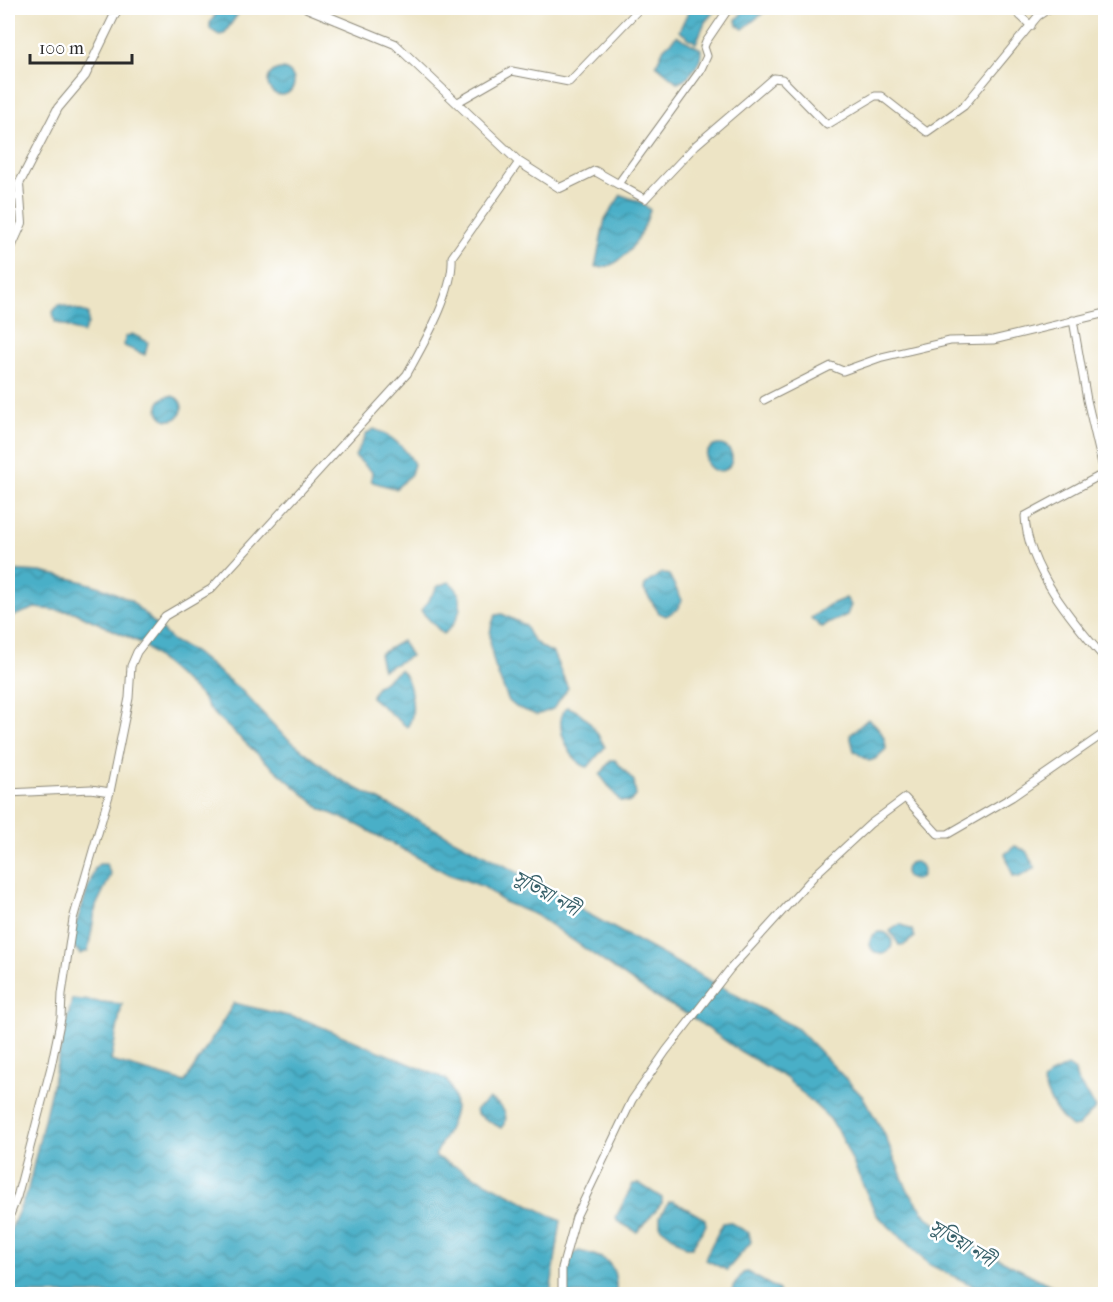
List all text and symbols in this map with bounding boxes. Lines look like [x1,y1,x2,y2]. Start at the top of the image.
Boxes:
scale bar [30,27,132,65]
text: 100 m [39,38,84,59]
water label: সুতিয়া নদী [509,865,586,922]
water label: সুতিয়া নদী [925,1214,1001,1273]

